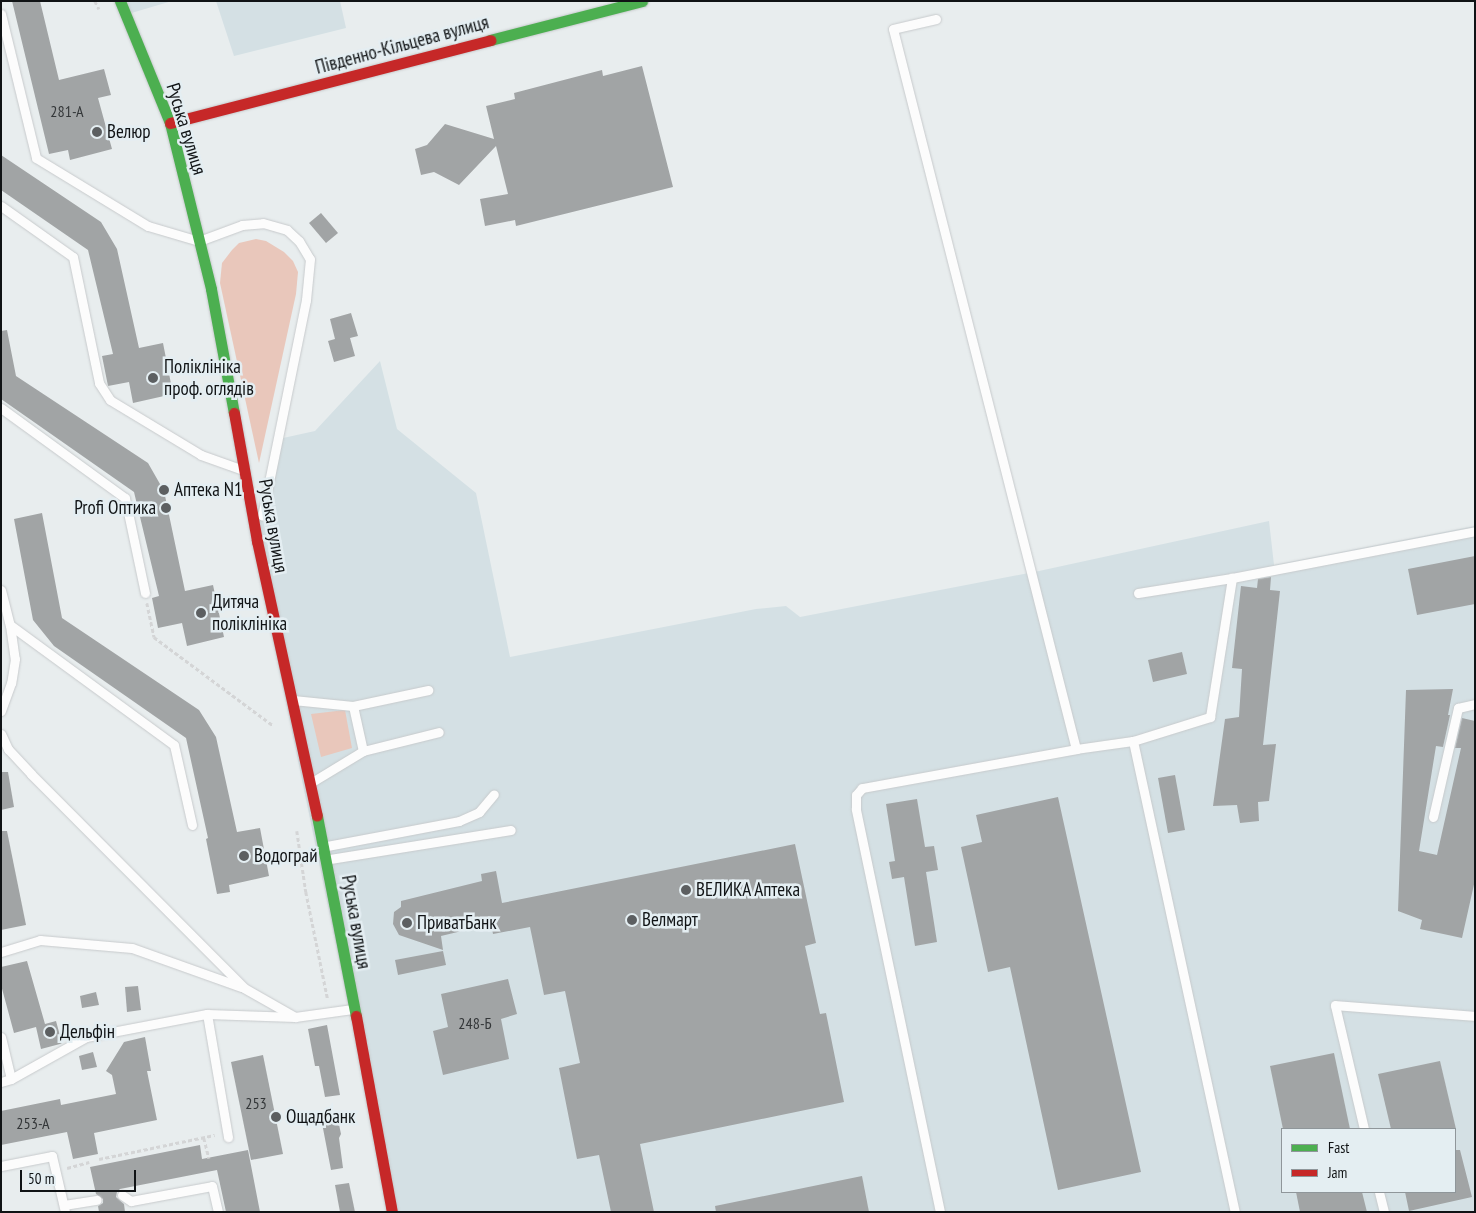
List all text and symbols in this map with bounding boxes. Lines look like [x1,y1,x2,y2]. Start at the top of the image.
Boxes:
street label: Південно-Кільцева вулиця [313,11,491,79]
street label: Руська вулиця [161,80,211,178]
house number: 281-А [50,101,84,121]
place label: Велюр [107,121,151,143]
marker: Велюр [91,126,103,138]
place label: Поліклініка проф. оглядів [164,356,255,400]
marker: Поліклініка проф. оглядів [146,371,160,385]
street label: Руська вулиця [254,477,292,575]
place label: Аптека N1 [174,479,243,501]
marker: Аптека N1 [158,484,170,496]
place label: Profi Оптика [74,497,156,519]
marker: Profi Оптика [160,502,172,514]
place label: Дитяча поліклініка [212,591,287,635]
marker: Дитяча поліклініка [194,606,208,620]
place label: Водограй [254,845,318,867]
marker: Водограй [238,850,250,862]
street label: Руська вулиця [337,873,375,971]
place label: ВЕЛИКА Аптека [696,879,801,901]
marker: ВЕЛИКА Аптека [680,884,692,896]
place label: Велмарт [642,909,698,931]
place label: ПриватБанк [417,912,497,934]
marker: Велмарт [626,914,638,926]
marker: ПриватБанк [401,917,413,929]
house number: 248-Б [458,1013,492,1033]
place label: Дельфін [60,1021,115,1043]
marker: Дельфін [44,1026,56,1038]
house number: 253 [245,1093,267,1113]
place label: Ощадбанк [286,1106,355,1128]
marker: Ощадбанк [270,1111,282,1123]
house number: 253-А [16,1113,50,1133]
legend [1281,1128,1456,1193]
text: Fast [1328,1138,1349,1157]
scale bar [22,1160,139,1192]
text: Jam [1328,1163,1347,1182]
text: 50 m [28,1169,54,1188]

